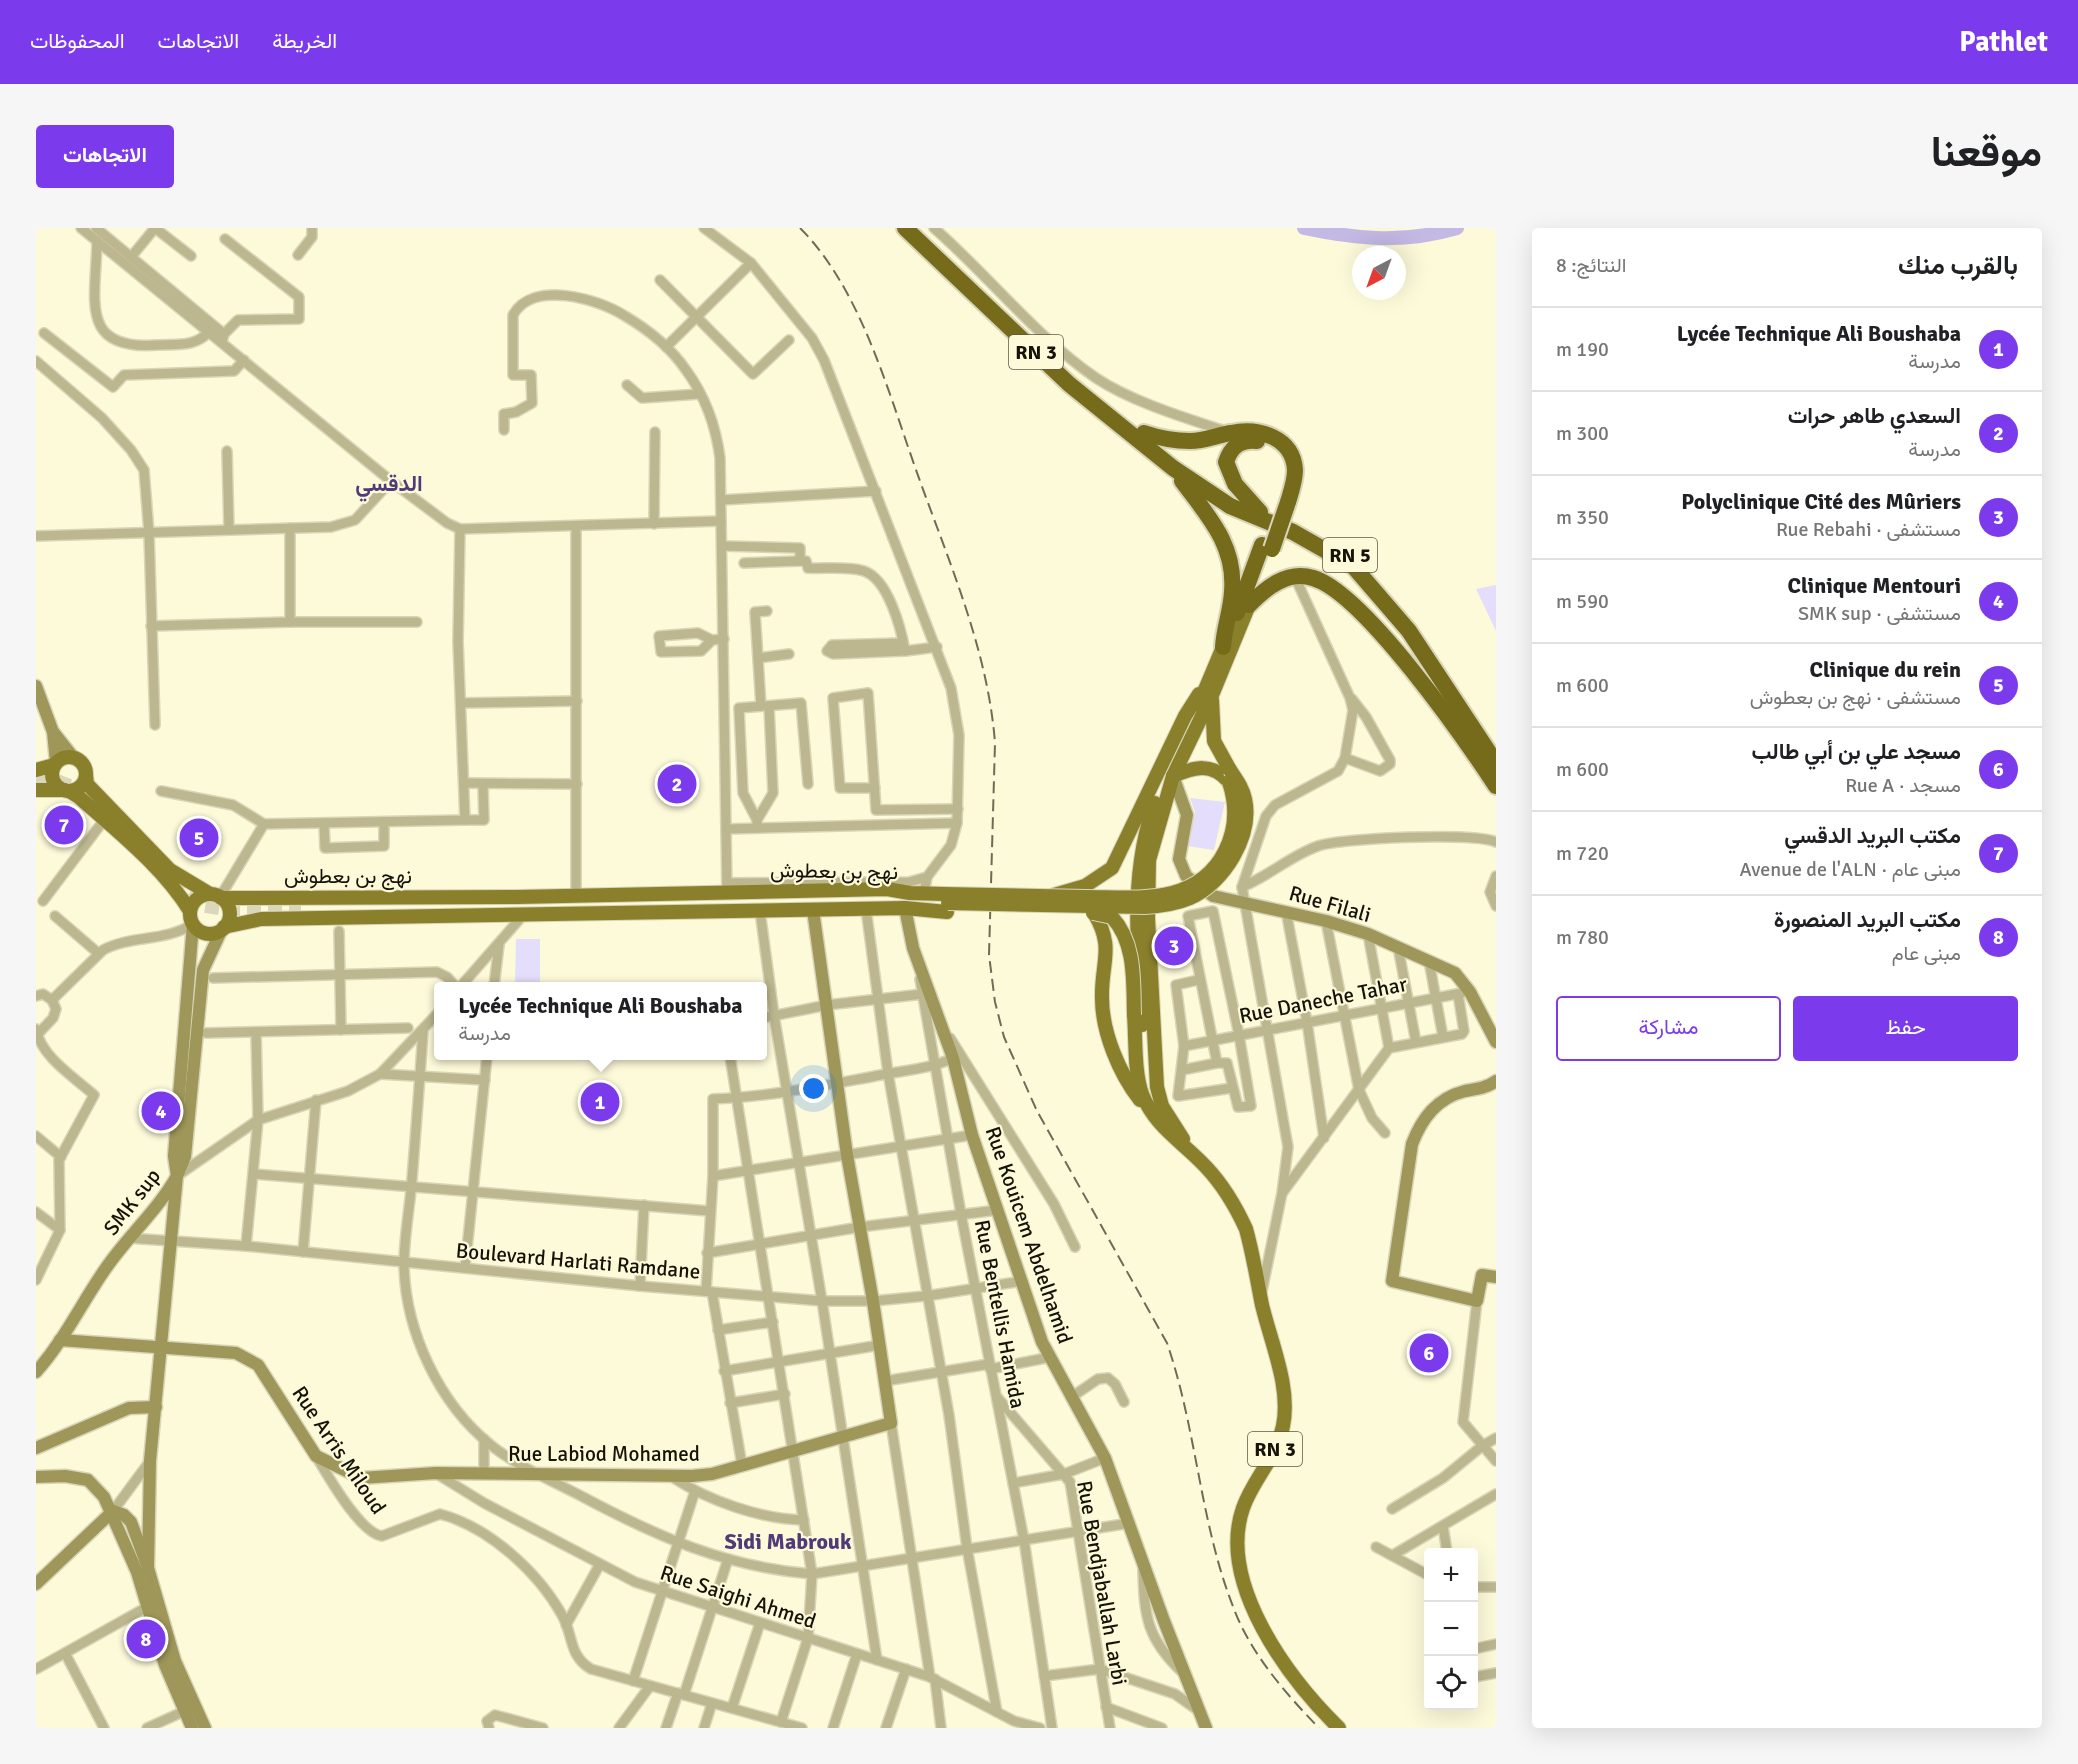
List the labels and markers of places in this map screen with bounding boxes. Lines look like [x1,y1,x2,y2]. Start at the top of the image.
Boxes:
pin: 2 [658,762,696,806]
pin: 7 [45,802,84,848]
pin: 5 [180,816,218,860]
pin: 3 [1154,924,1194,968]
pin: 1 [580,1080,620,1124]
pin: 4 [142,1088,180,1134]
pin: 6 [1410,1330,1448,1376]
pin: 8 [126,1616,166,1662]

